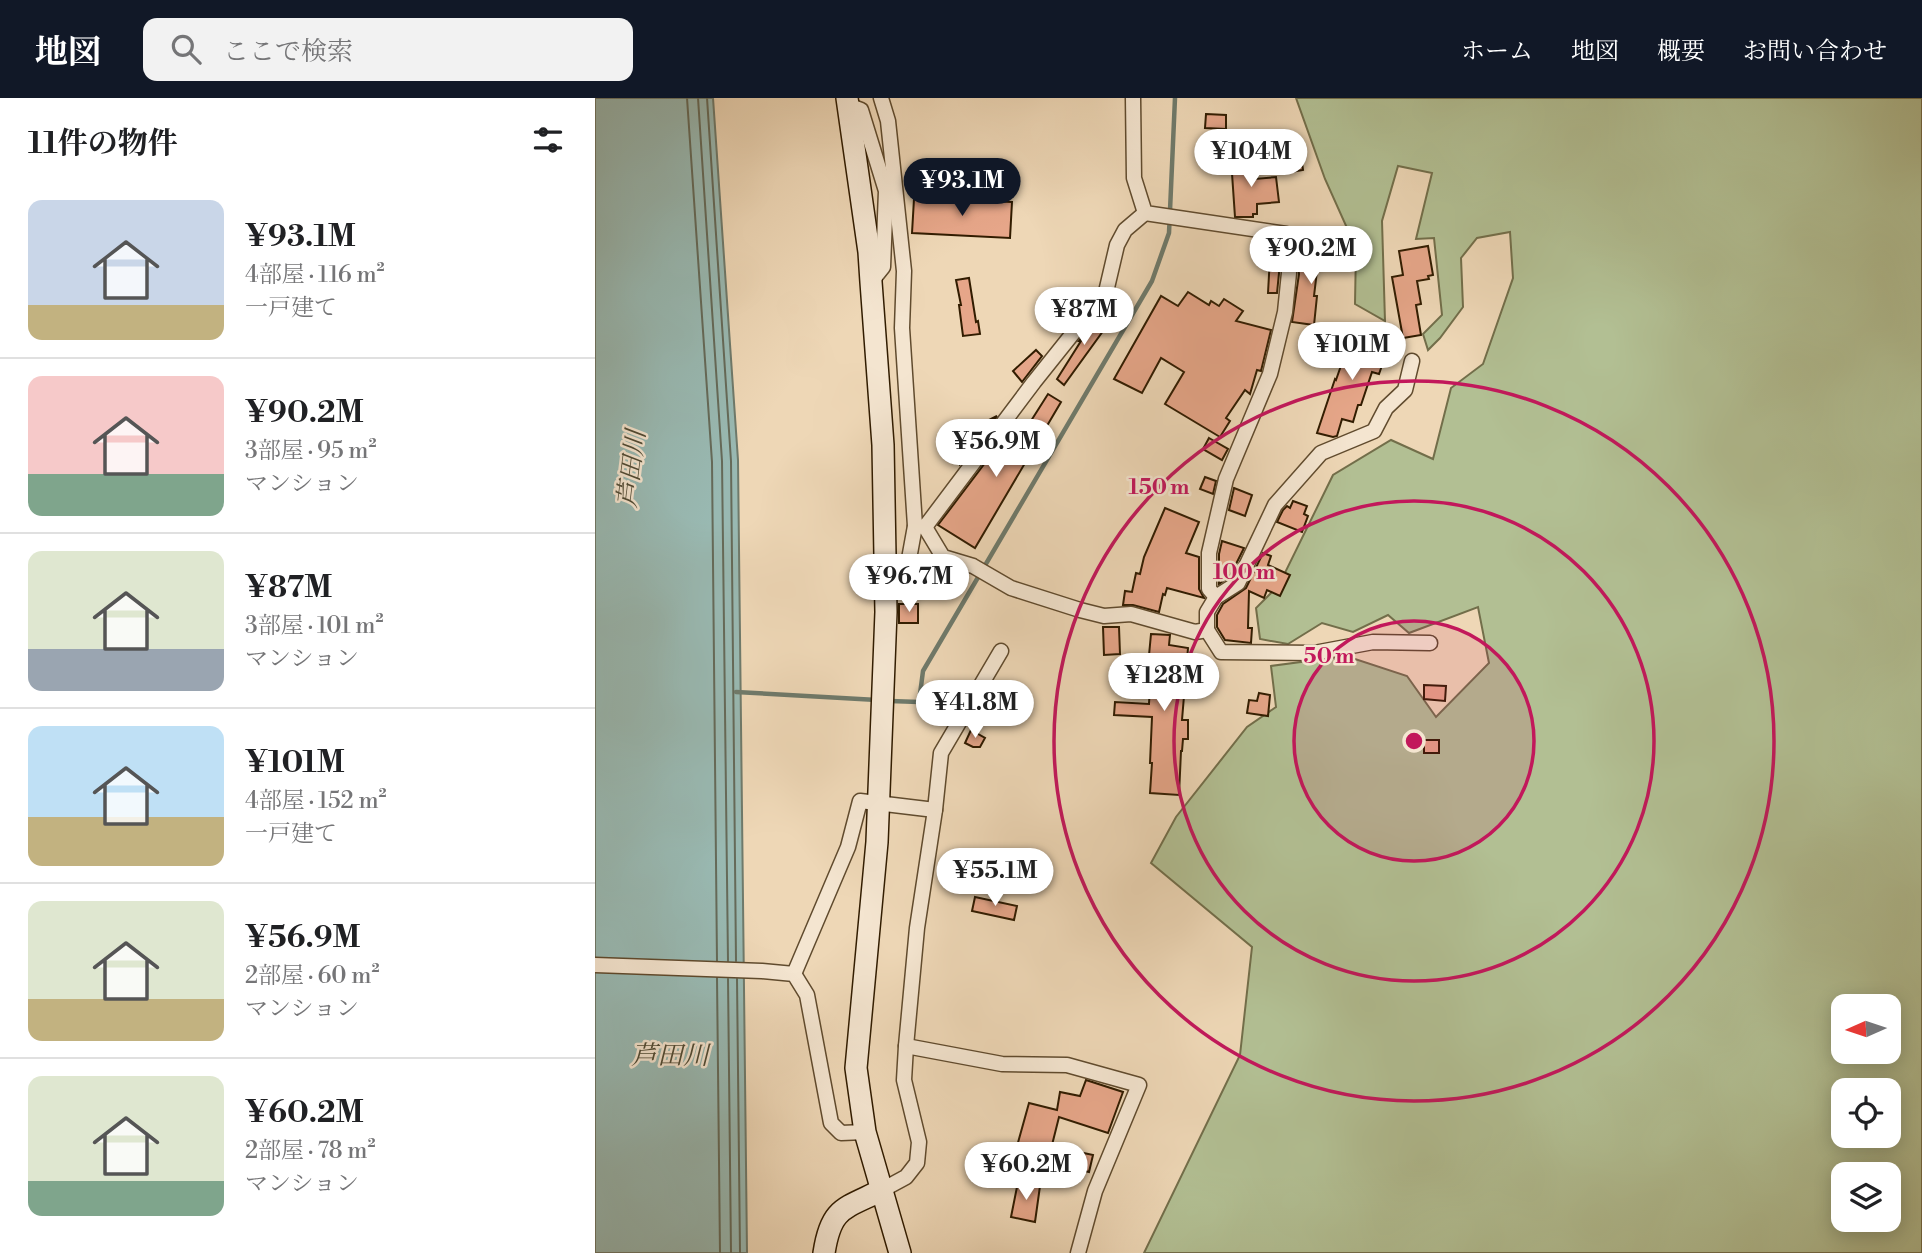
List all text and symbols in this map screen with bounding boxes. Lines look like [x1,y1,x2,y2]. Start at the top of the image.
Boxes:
search box [143,18,633,81]
icon: search [167,30,205,68]
text: 地図 [35,33,101,74]
text: ここで検索 [223,36,353,68]
text: ホーム [1461,37,1533,67]
text: 地図 [1571,37,1619,67]
text: 概要 [1657,37,1705,67]
text: お問い合わせ [1743,37,1887,67]
icon: filters [529,121,567,159]
text: 11件の物件 [28,125,178,163]
pin: ¥104M [1202,130,1300,189]
text: ¥104M [1210,138,1292,166]
pin: ¥93.1M [905,158,1019,218]
text: ¥93.1M [920,167,1004,195]
text: ¥93.1M [245,218,356,256]
pin: ¥90.2M [1254,226,1368,286]
icon: home [84,228,168,312]
text: ¥90.2M [1266,235,1356,263]
text: 4部屋 · 116 m² [245,261,385,289]
pin: ¥87M [1043,288,1125,347]
text: 一戸建て [245,294,337,322]
text: ¥87M [1051,296,1117,324]
pin: ¥101M [1303,322,1401,382]
text: ¥101M [1314,331,1390,359]
text: ¥90.2M [245,394,363,432]
icon: home [84,404,168,488]
pin: ¥56.9M [939,420,1053,479]
water label: 芦田川 [611,425,653,510]
text: ¥56.9M [952,428,1040,456]
text: 3部屋 · 95 m² [245,437,377,465]
text: マンション [245,470,359,498]
text: 150 m [1129,475,1189,501]
pin: ¥96.7M [852,554,966,614]
text: 100 m [1213,560,1275,586]
text: ¥96.7M [865,563,953,591]
text: ¥87M [245,569,332,607]
icon: home [84,579,168,663]
text: 3部屋 · 101 m² [245,612,384,640]
text: 50 m [1304,644,1354,670]
text: マンション [245,645,359,673]
pin: ¥128M [1115,654,1213,713]
text: ¥128M [1124,662,1204,690]
pin: ¥41.8M [918,680,1032,740]
text: ¥41.8M [932,689,1018,717]
centre of rings [1402,729,1426,753]
text: ¥101M [245,744,344,782]
icon: home [84,754,168,838]
text: 4部屋 · 152 m² [245,787,387,815]
text: 一戸建て [245,820,337,848]
pin: ¥55.1M [938,848,1052,908]
text: ¥55.1M [953,857,1038,885]
text: ¥56.9M [245,919,360,957]
icon: home [84,929,168,1013]
text: 2部屋 · 60 m² [245,962,380,990]
north arrow [1831,994,1901,1064]
map controls [1831,994,1901,1232]
text: マンション [245,995,359,1023]
water label: 芦田川 [631,1040,712,1072]
button: locate [1831,1078,1901,1148]
text: ¥60.2M [245,1094,363,1132]
icon: home [84,1104,168,1188]
text: 2部屋 · 78 m² [245,1137,376,1165]
pin: ¥60.2M [969,1142,1083,1202]
text: ¥60.2M [981,1151,1071,1179]
button: layers [1831,1162,1901,1232]
text: マンション [245,1170,359,1198]

